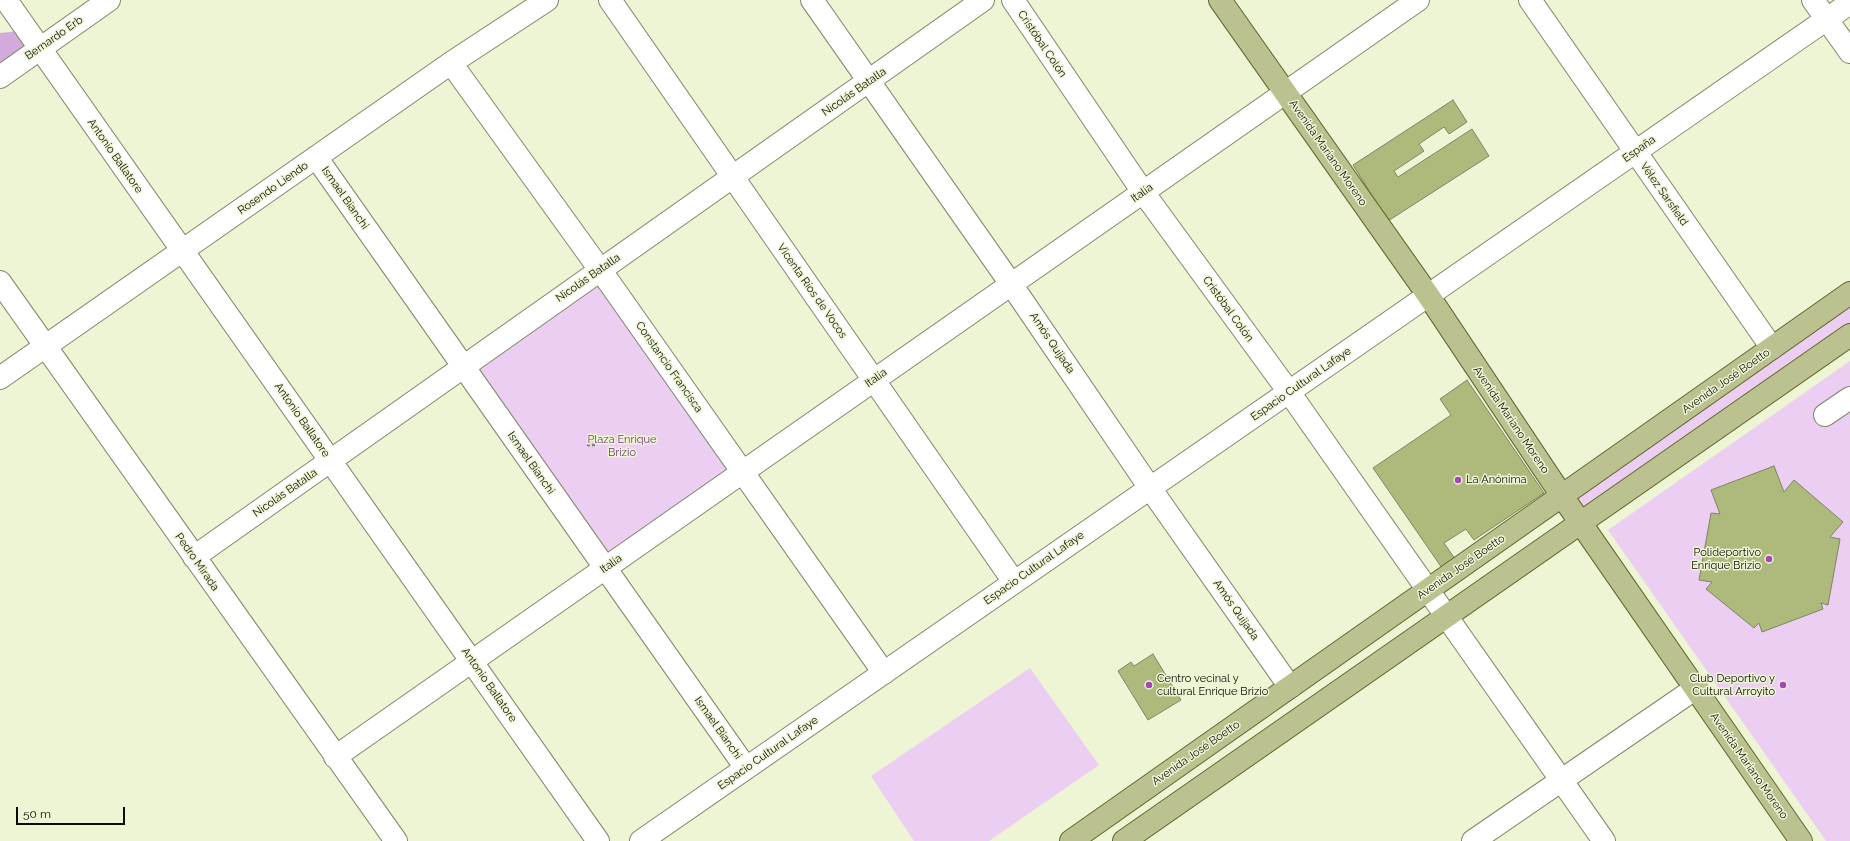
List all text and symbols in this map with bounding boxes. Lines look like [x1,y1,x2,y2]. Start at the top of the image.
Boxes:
street label: Cristóbal Colón [1015,8,1069,80]
street label: Bernardo Erb [23,13,85,63]
street label: Nicolás Batalla [819,65,889,119]
street label: Avenida Mariano Moreno [1286,97,1370,209]
street label: Antonio Ballatore [84,116,146,196]
street label: España [1620,133,1658,165]
street label: Rosendo Liendo [235,159,311,217]
street label: Vélez Sarsfield [1637,160,1691,228]
street label: Ismael Bianchi [319,164,371,232]
street label: Italia [1128,181,1156,205]
street label: Vicenta Ríos de Vocos [774,241,850,341]
street label: Nicolás Batalla [553,251,623,305]
street label: Cristóbal Colón [1200,274,1256,344]
street label: Amós Quijada [1027,310,1077,376]
street label: Constancio Francisca [633,319,705,415]
street label: Espacio Cultural Lafaye [1248,344,1354,424]
street label: Avenida José Boetto [1680,346,1772,416]
street label: Avenida Mariano Moreno [1470,364,1552,476]
street label: Italia [862,366,890,390]
street label: Antonio Ballatore [271,380,333,460]
street label: Ismael Bianchi [505,429,557,497]
park label: Plaza Enrique Brizio [587,433,657,459]
street label: Nicolás Batalla [250,466,320,520]
place label: La Anónima [1466,473,1527,487]
marker: La Anónima [1453,475,1463,485]
street label: Espacio Cultural Lafaye [981,528,1087,608]
street label: Pedro Mirada [172,530,222,594]
street label: Avenida José Boetto [1415,532,1507,602]
place label: Polideportivo Enrique Brizio [1691,546,1761,572]
street label: Italia [597,552,625,576]
marker: Polideportivo Enrique Brizio [1764,554,1774,564]
street label: Amós Quijada [1210,577,1262,643]
street label: Antonio Ballatore [458,645,520,725]
place label: Centro vecinal y cultural Enrique Brizio [1157,672,1268,698]
place label: Club Deportivo y Cultural Arroyito [1690,672,1775,698]
marker: Centro vecinal y cultural Enrique Brizio [1144,680,1154,690]
marker: Club Deportivo y Cultural Arroyito [1778,680,1788,690]
street label: Ismael Bianchi [692,694,744,762]
street label: Avenida Mariano Moreno [1707,710,1791,822]
street label: Espacio Cultural Lafaye [715,713,821,793]
street label: Avenida José Boetto [1150,718,1242,788]
scale bar [18,799,127,825]
text: 50 m [23,807,51,821]

